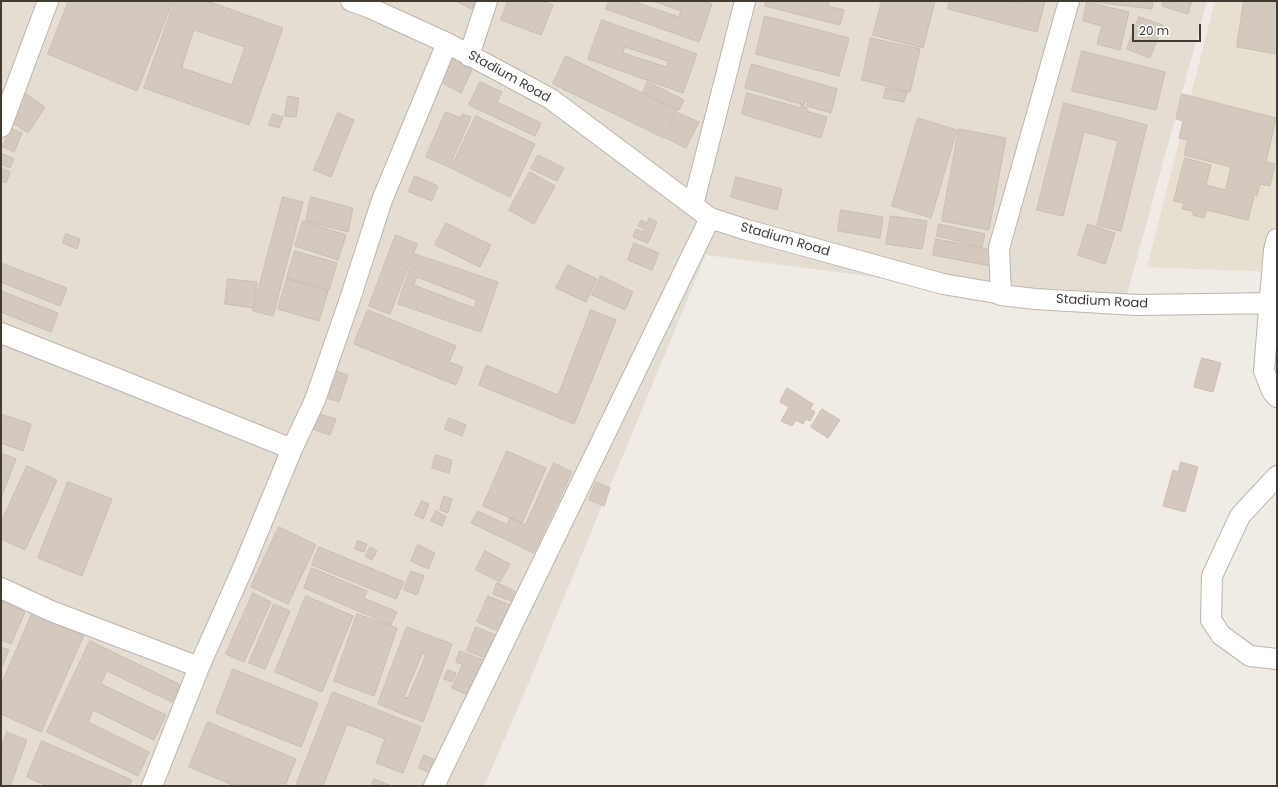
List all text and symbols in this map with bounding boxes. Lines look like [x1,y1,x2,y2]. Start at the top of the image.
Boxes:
scale bar [1134,16,1203,42]
text: 20 m [1139,22,1169,39]
street label: Stadium Road [465,48,553,106]
street label: Stadium Road [739,220,831,260]
street label: Stadium Road [1056,292,1148,312]

